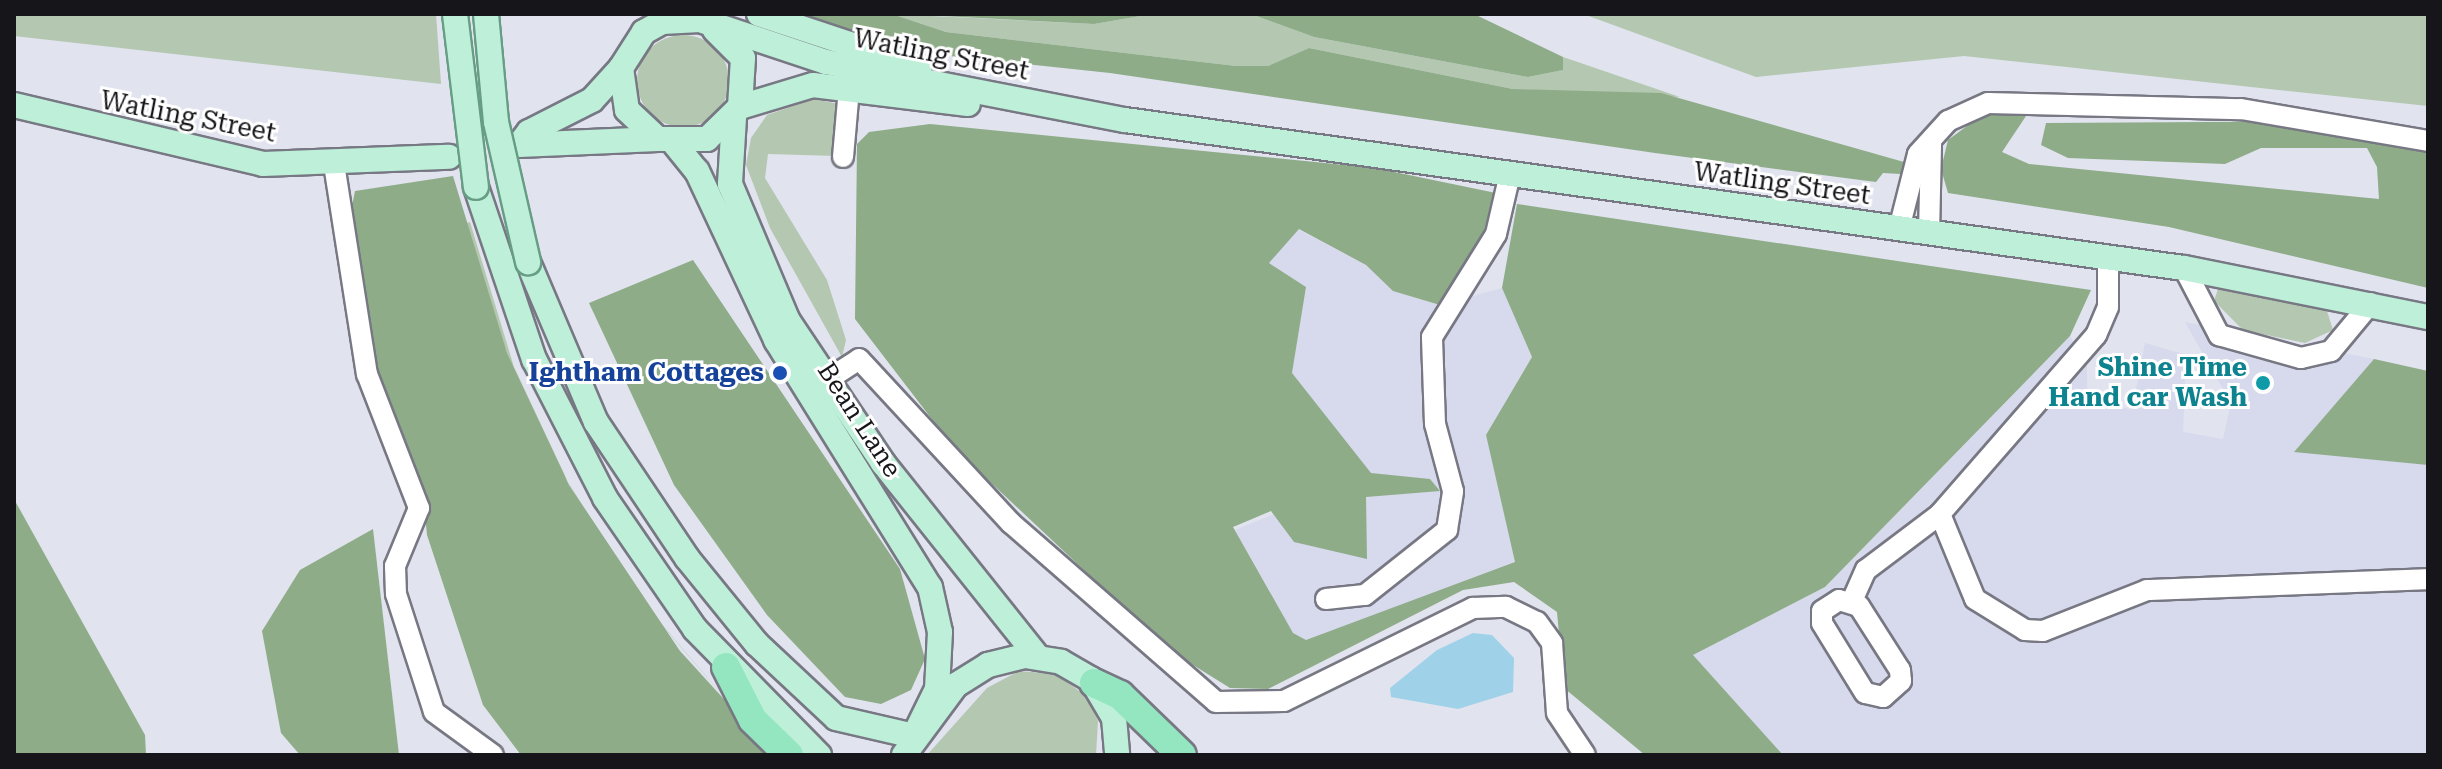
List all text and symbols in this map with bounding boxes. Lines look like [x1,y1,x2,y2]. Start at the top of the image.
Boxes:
street label: Watling Street [851,23,1031,87]
street label: Watling Street [98,85,278,149]
street label: Watling Street [1692,156,1872,212]
place label: Shine Time Hand car Wash [2048,352,2247,414]
place label: Ightham Cottages [529,357,764,389]
street label: Bean Lane [810,357,908,483]
marker: Ightham Cottages [771,364,789,382]
marker: Shine Time Hand car Wash [2254,374,2272,392]

